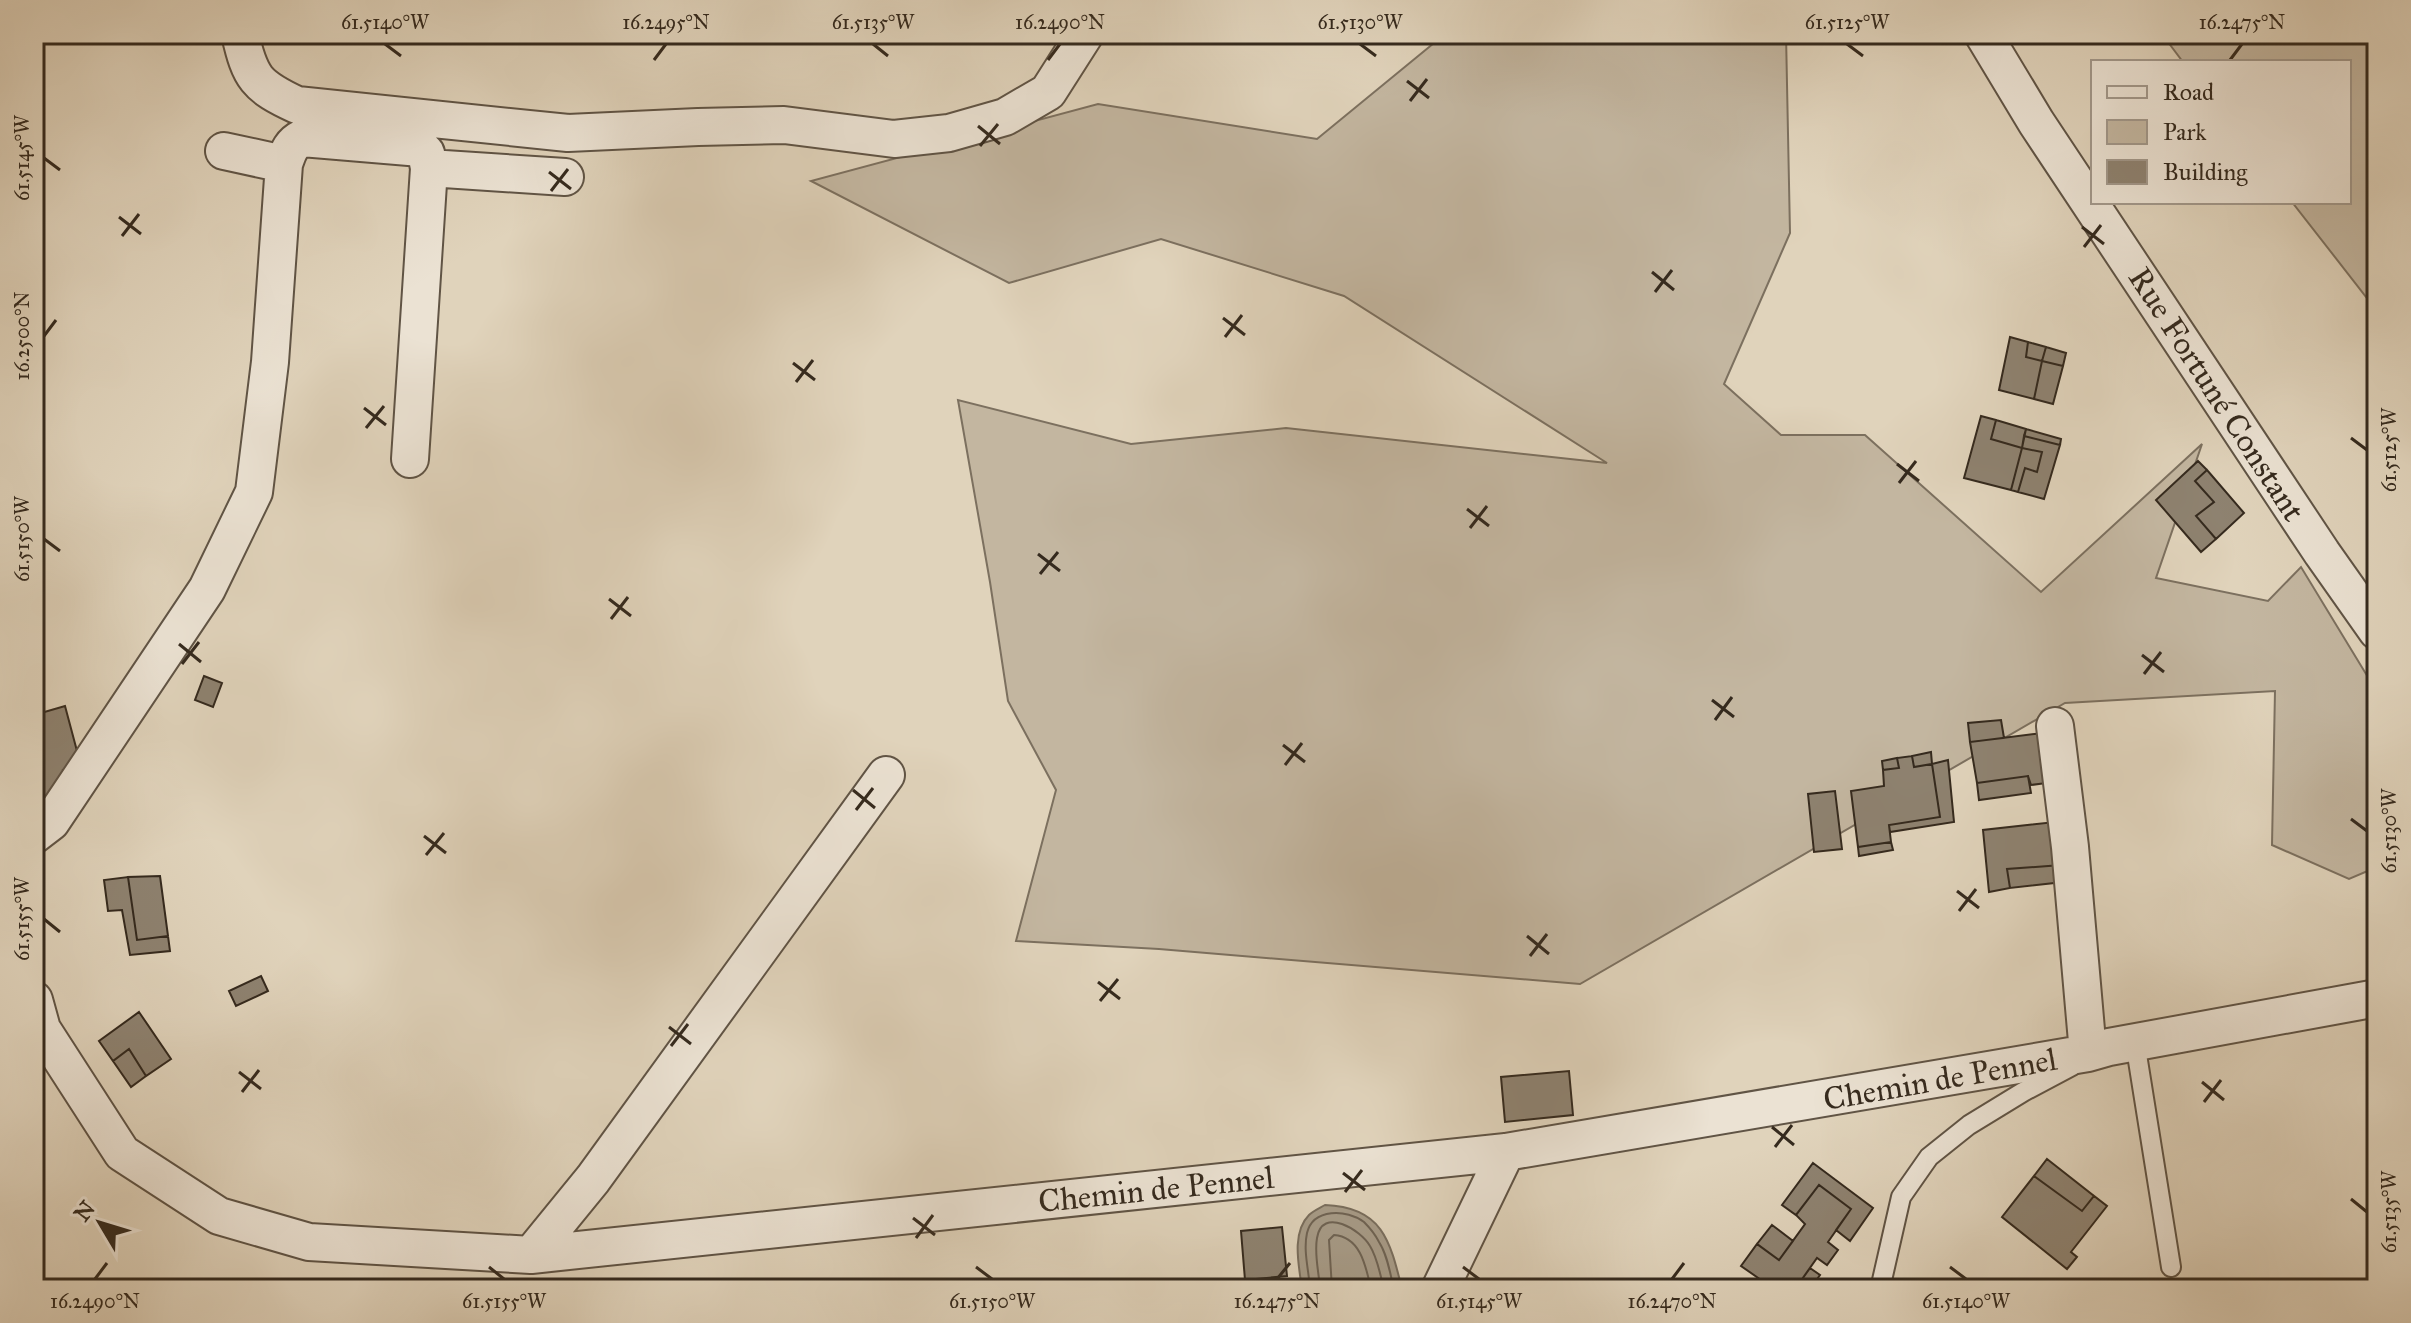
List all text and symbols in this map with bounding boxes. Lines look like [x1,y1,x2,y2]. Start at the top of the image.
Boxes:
text: 61.5140°W [341,10,430,34]
text: 16.2495°N [622,10,710,34]
text: 61.5135°W [832,10,915,34]
text: 16.2490°N [1015,10,1105,34]
text: 61.5130°W [1318,10,1403,34]
text: 61.5125°W [1805,10,1890,34]
text: 16.2475°N [2199,10,2285,34]
legend [2091,60,2351,204]
text: Road [2163,77,2214,107]
text: 61.5145°W [10,114,34,201]
text: Park [2163,117,2207,147]
text: Building [2163,157,2248,187]
street label: Rue Fortuné Constant [2120,260,2313,528]
text: 16.2500°N [10,292,34,380]
text: 61.5125°W [2377,407,2401,492]
text: 61.5150°W [10,495,34,582]
text: 61.5130°W [2377,788,2401,873]
text: 61.5155°W [10,876,34,961]
street label: Chemin de Pennel [1820,1040,2060,1119]
street label: Chemin de Pennel [1036,1158,1276,1221]
text: 61.5135°W [2377,1170,2401,1253]
north arrow [60,1183,140,1263]
text: N [68,1195,101,1227]
text: 16.2490°N [50,1289,140,1313]
text: 61.5155°W [462,1289,547,1313]
text: 61.5150°W [949,1289,1036,1313]
text: 16.2475°N [1234,1289,1320,1313]
text: 61.5145°W [1436,1289,1523,1313]
text: 16.2470°N [1628,1289,1716,1313]
text: 61.5140°W [1922,1289,2011,1313]

